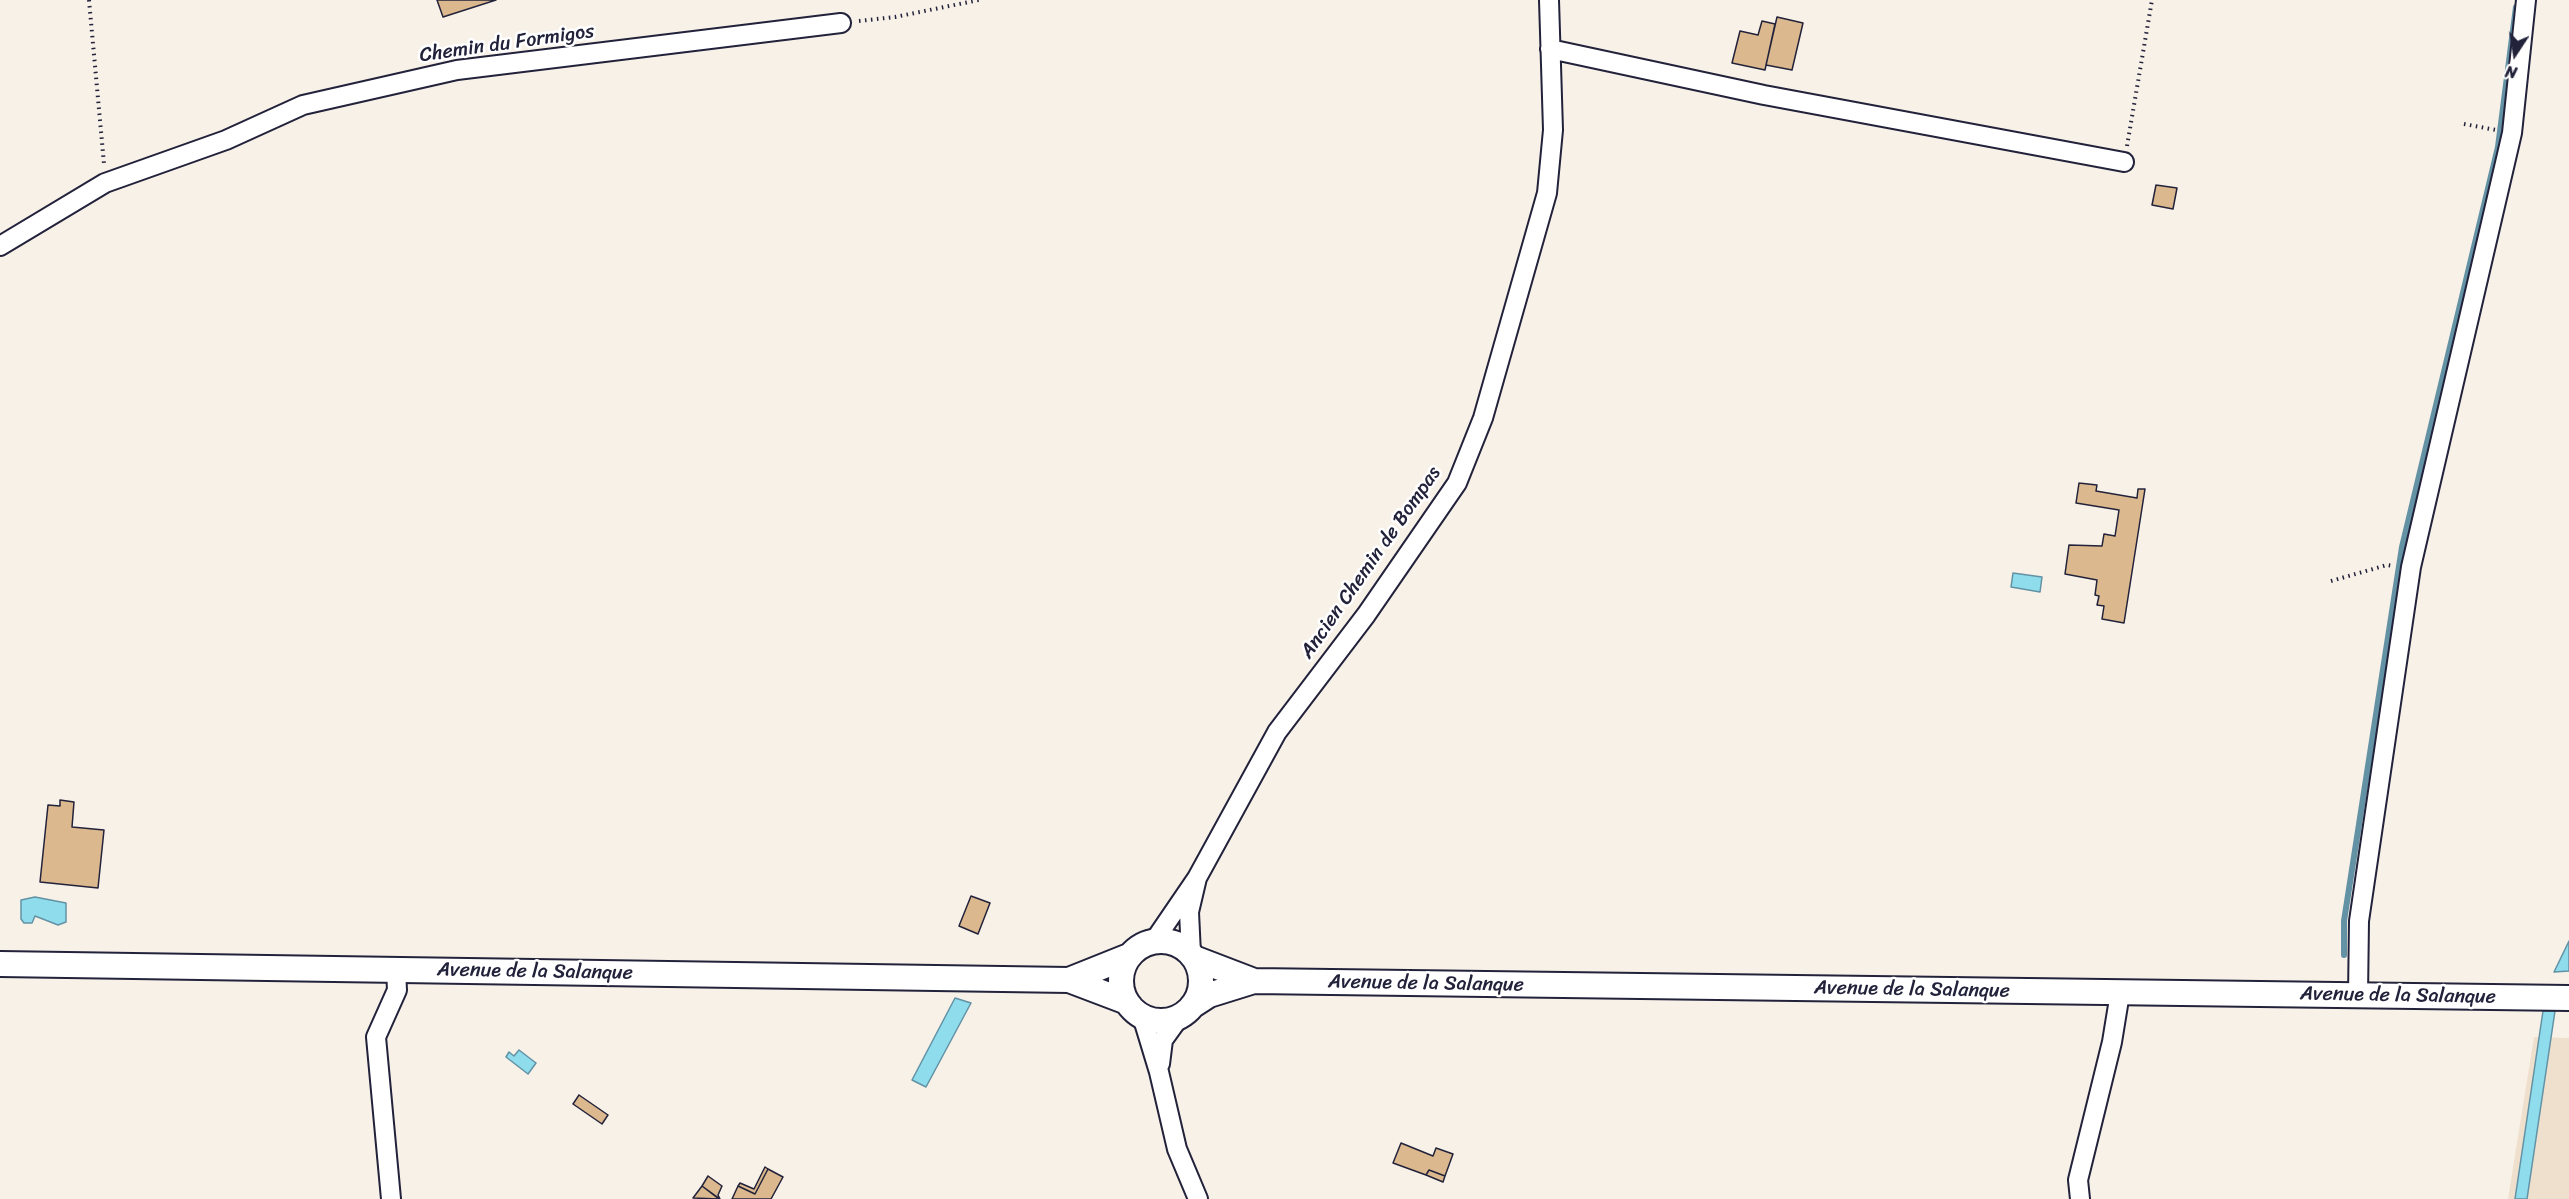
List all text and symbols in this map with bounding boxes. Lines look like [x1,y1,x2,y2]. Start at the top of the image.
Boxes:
street label: Chemin du Formigos [418,20,596,68]
north arrow [2485,24,2545,84]
text: N [2503,57,2520,87]
street label: Ancien Chemin de Bompas [1296,462,1446,664]
street label: Avenue de la Salanque [437,958,633,986]
street label: Avenue de la Salanque [1328,970,1524,998]
street label: Avenue de la Salanque [1814,976,2010,1004]
street label: Avenue de la Salanque [2300,982,2496,1010]

